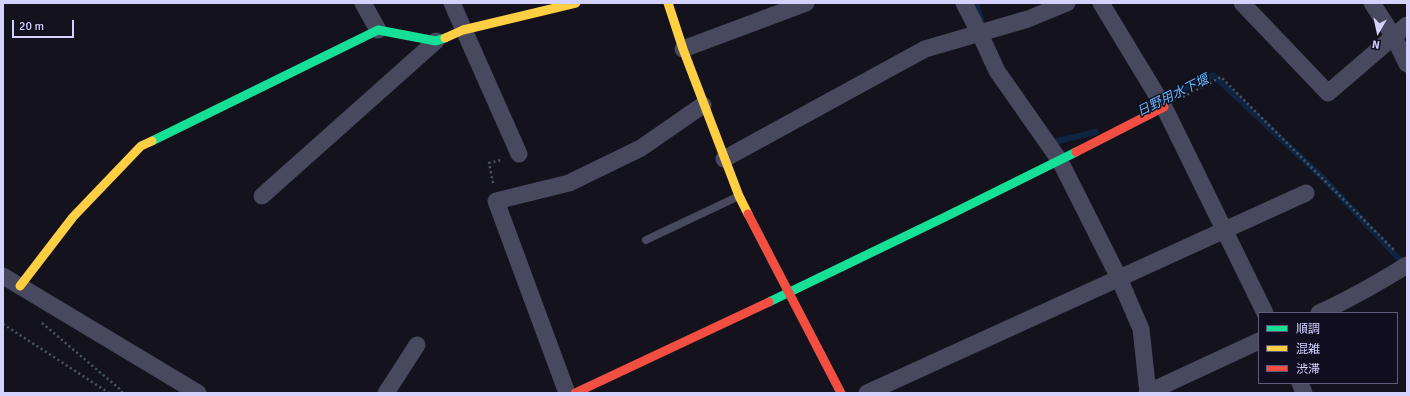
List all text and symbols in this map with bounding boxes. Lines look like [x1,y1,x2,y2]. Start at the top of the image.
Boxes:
scale bar [14,12,76,38]
north arrow [1358,12,1398,52]
text: 20 m [19,19,44,34]
text: N [1371,37,1381,51]
water label: 日野用水下堰 [1135,72,1211,120]
legend [1258,312,1398,384]
text: 順調 [1296,322,1320,337]
text: 混雑 [1296,342,1320,357]
text: 渋滞 [1296,362,1320,377]

